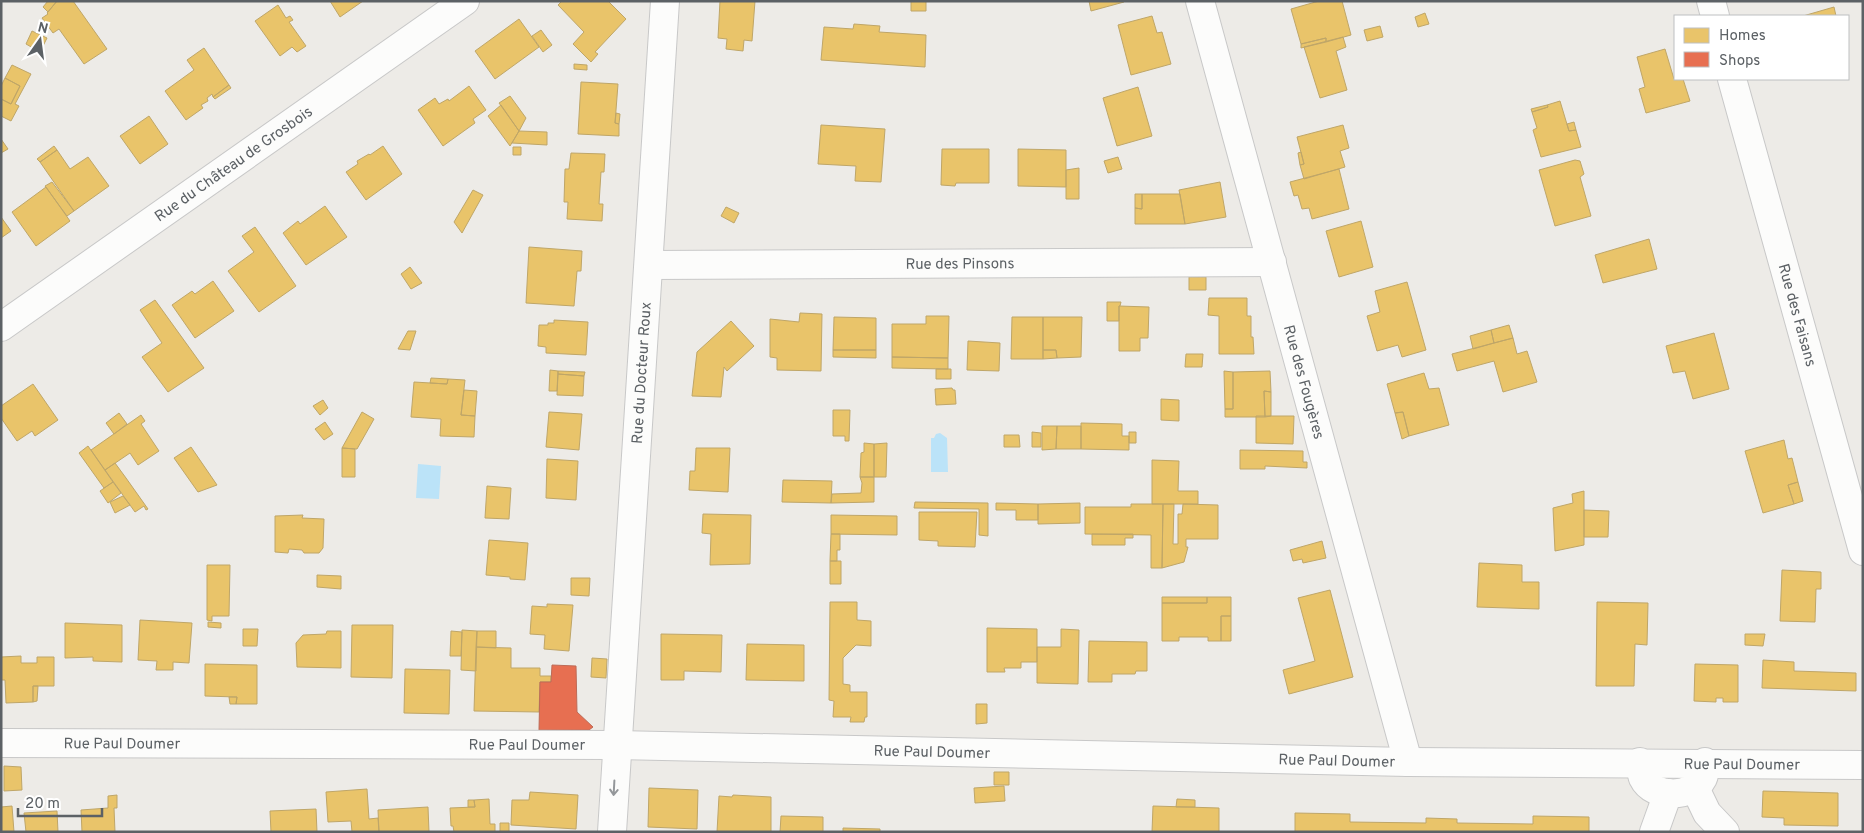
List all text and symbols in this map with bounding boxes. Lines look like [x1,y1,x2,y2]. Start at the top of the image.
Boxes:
north arrow [15,15,65,65]
legend [1674,15,1849,80]
text: N [36,19,50,38]
text: Homes [1719,27,1766,46]
text: Shops [1719,52,1760,71]
street label: Rue du Château de Grosbois [152,103,317,227]
street label: Rue des Pinsons [905,255,1015,275]
street label: Rue des Faisans [1773,262,1819,369]
street label: Rue du Docteur Roux [629,301,657,445]
street label: Rue des Fougères [1278,323,1327,442]
street label: Rue Paul Doumer [64,735,181,755]
street label: Rue Paul Doumer [469,737,586,756]
street label: Rue Paul Doumer [873,743,991,764]
street label: Rue Paul Doumer [1278,751,1396,773]
street label: Rue Paul Doumer [1683,756,1800,776]
one-way arrow [610,780,619,796]
scale bar [18,786,101,818]
text: 20 m [25,795,60,814]

